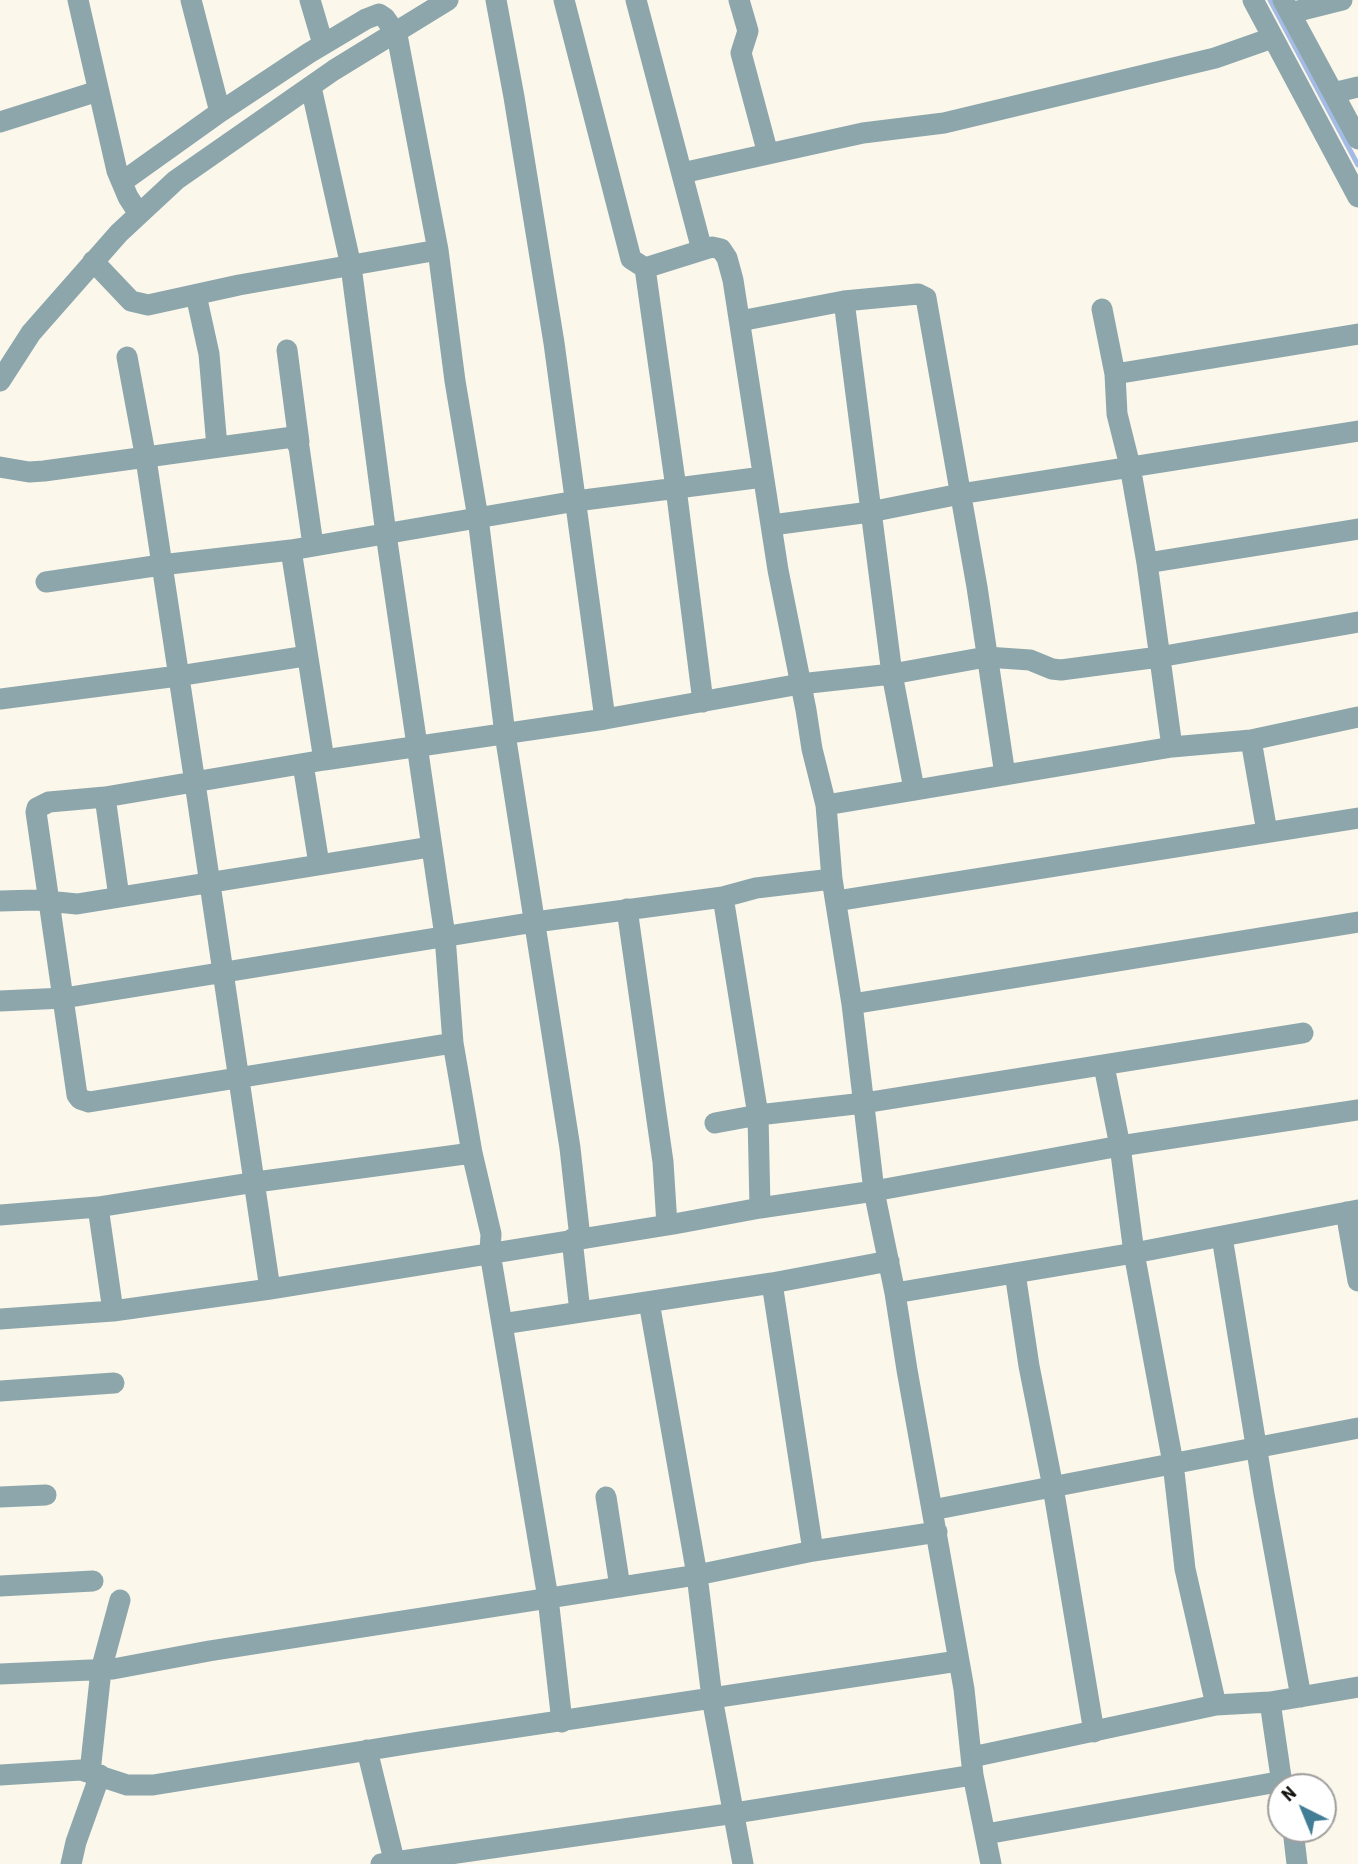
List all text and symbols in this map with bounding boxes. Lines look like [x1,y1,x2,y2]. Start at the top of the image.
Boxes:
north arrow [1267,1773,1337,1843]
text: N [1277,1781,1301,1806]

